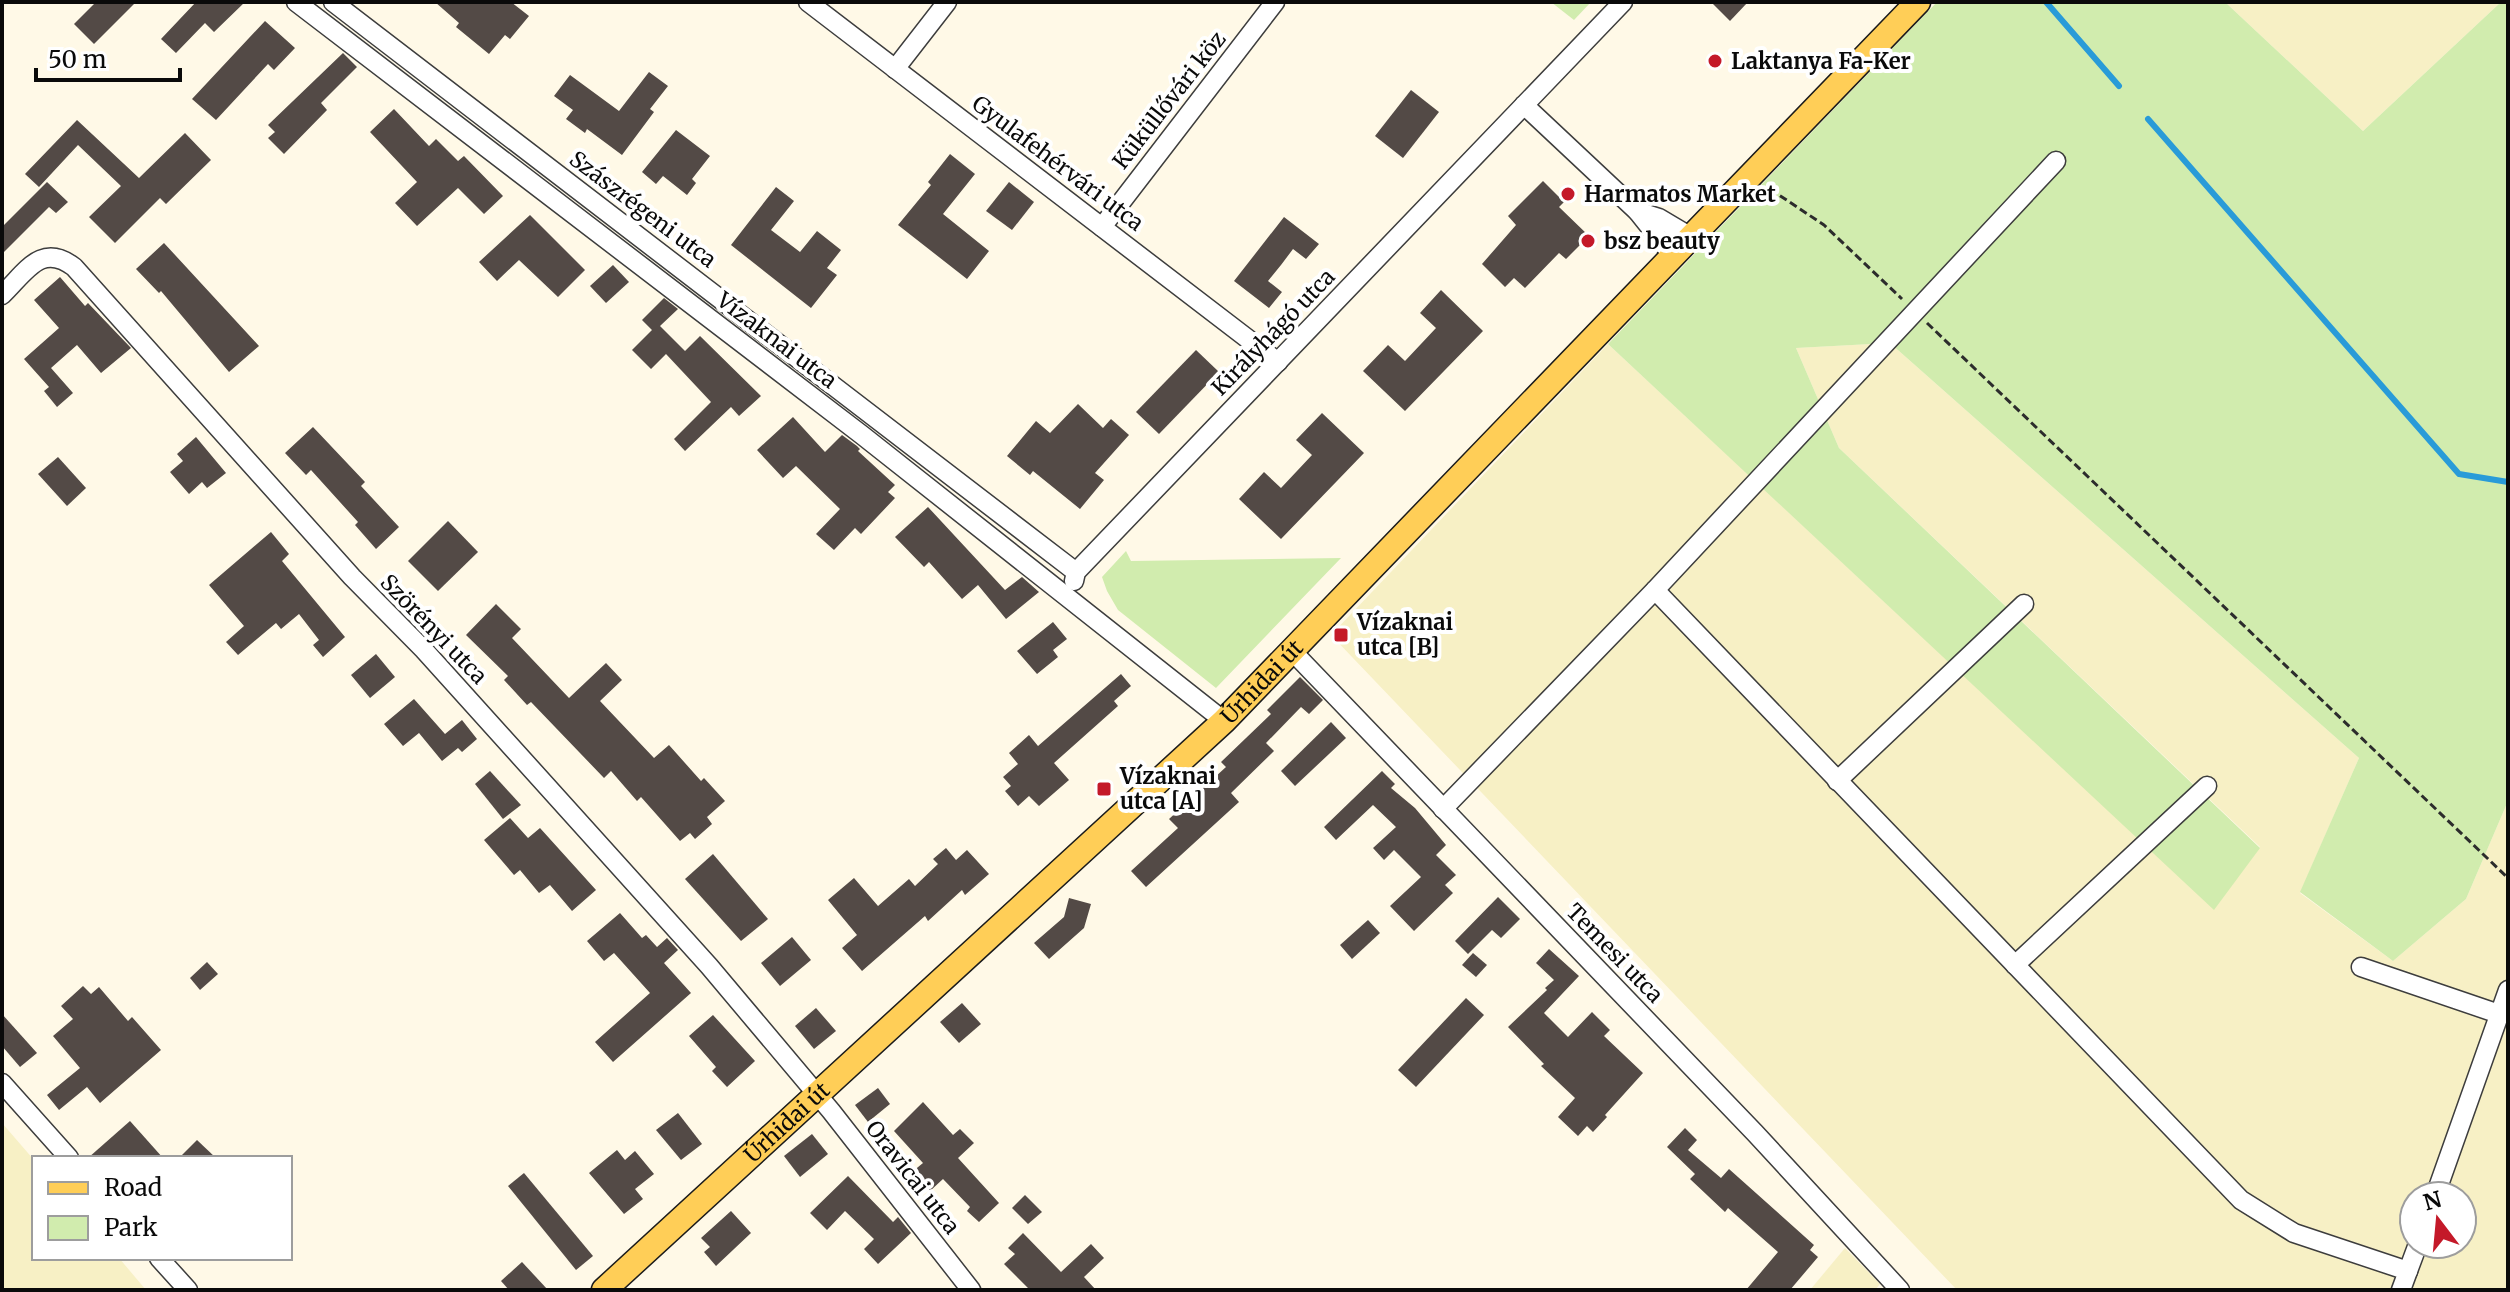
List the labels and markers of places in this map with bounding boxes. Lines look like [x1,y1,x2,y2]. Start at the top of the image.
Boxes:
place label: Laktanya Fa-Ker [1731,47,1911,75]
marker: Laktanya Fa-Ker [1706,52,1724,70]
place label: Harmatos Market [1584,180,1776,208]
marker: Harmatos Market [1559,185,1577,203]
place label: bsz beauty [1604,227,1721,255]
marker: bsz beauty [1579,232,1597,250]
place label: Vízaknai utca [B] [1356,608,1453,661]
marker: Vízaknai utca [B] [1332,626,1350,644]
place label: Vízaknai utca [A] [1119,762,1216,815]
marker: Vízaknai utca [A] [1095,780,1113,798]

